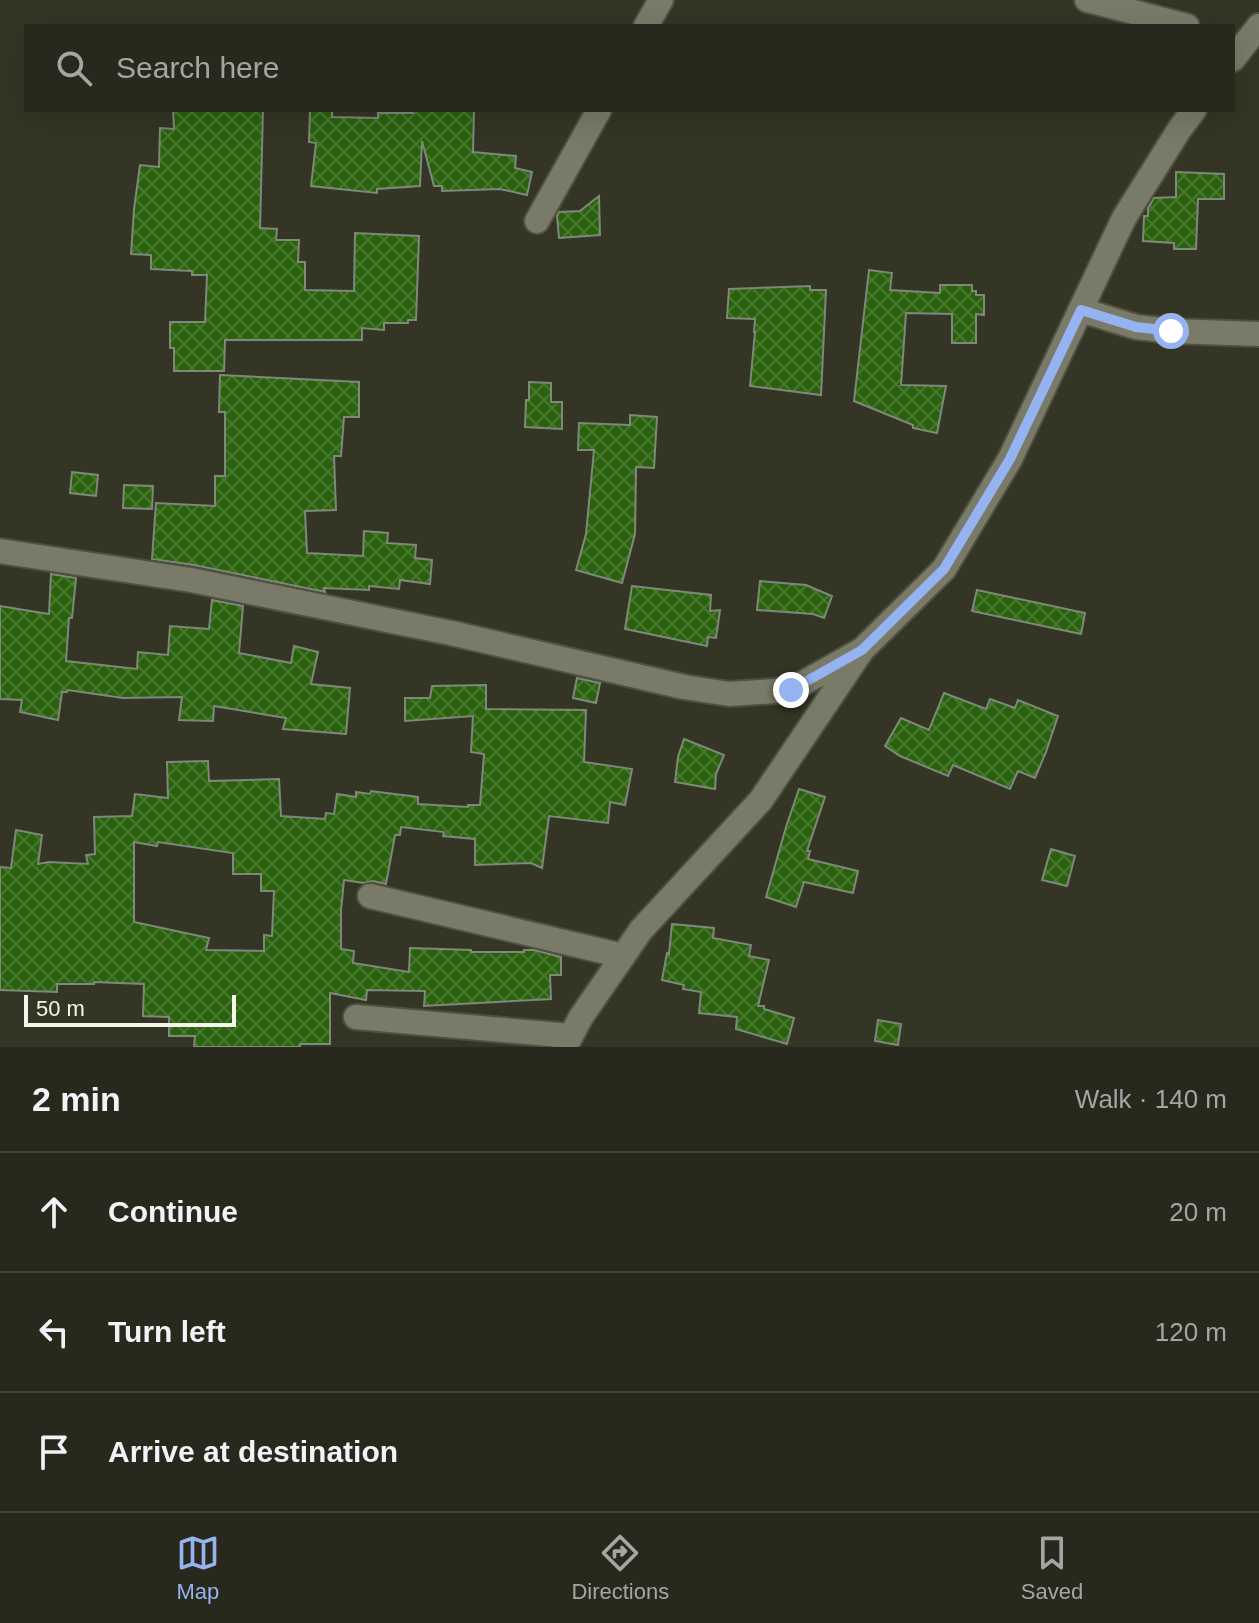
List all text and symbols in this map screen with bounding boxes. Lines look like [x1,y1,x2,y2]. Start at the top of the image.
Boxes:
search box [24,24,1235,112]
icon: search [52,46,96,90]
text: Search here [116,51,279,84]
route start [1153,313,1189,349]
route end [773,672,809,708]
scale bar [24,991,236,1027]
text: 50 m [36,996,85,1021]
text: 2 min [32,1080,121,1118]
text: Walk · 140 m [1075,1084,1227,1114]
icon: ahead [32,1190,76,1234]
text: Continue [108,1195,238,1228]
text: 20 m [1169,1197,1227,1227]
icon: left [32,1310,76,1354]
text: Turn left [108,1315,226,1348]
text: 120 m [1155,1317,1227,1347]
icon: arrive [32,1430,76,1474]
text: Arrive at destination [108,1435,398,1468]
tab: Map [176,1531,220,1605]
tab: Directions [571,1531,669,1605]
tab: Saved [1021,1531,1083,1605]

